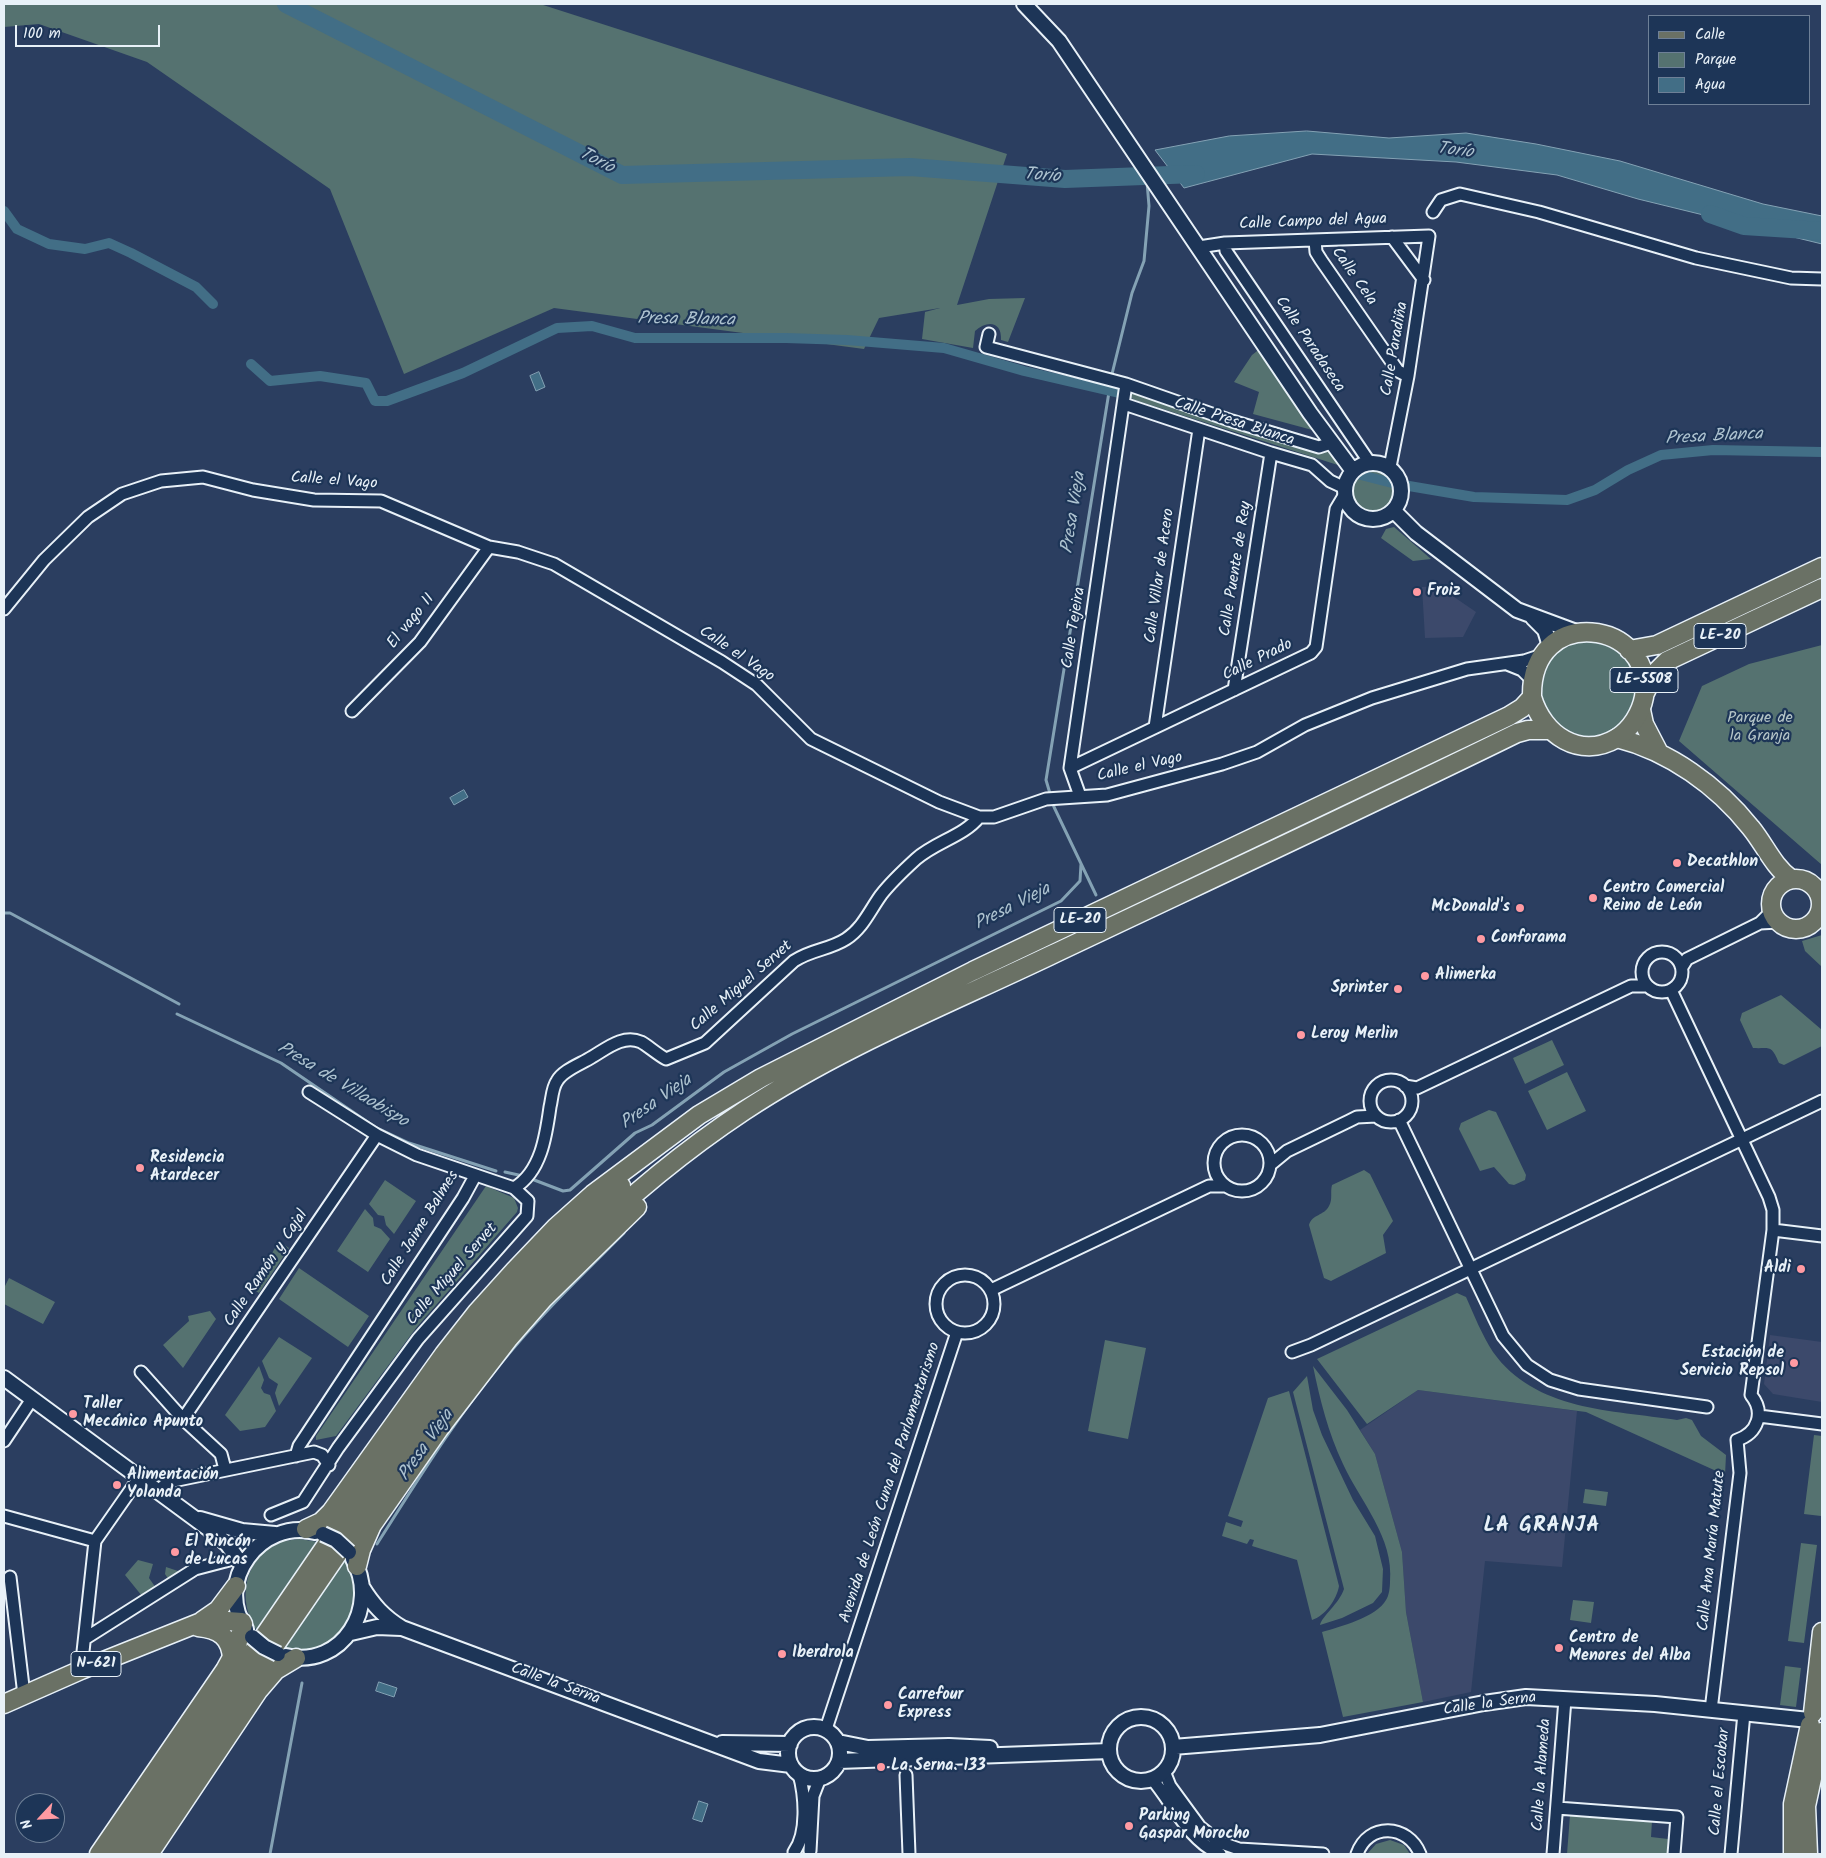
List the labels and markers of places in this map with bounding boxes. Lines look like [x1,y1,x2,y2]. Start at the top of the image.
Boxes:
place label: Froiz [1427,582,1461,602]
marker: Froiz [1411,586,1423,598]
place label: Decathlon [1687,853,1758,873]
marker: Decathlon [1671,857,1683,869]
place label: Centro Comercial Reino de León [1603,879,1724,917]
marker: Centro Comercial Reino de León [1587,892,1599,904]
place label: McDonald's [1431,898,1510,918]
marker: McDonald's [1514,902,1526,914]
place label: Conforama [1491,929,1567,949]
marker: Conforama [1475,933,1487,945]
place label: Alimerka [1435,966,1496,986]
marker: Alimerka [1419,970,1431,982]
place label: Sprinter [1331,979,1388,999]
marker: Sprinter [1392,983,1404,995]
place label: Leroy Merlin [1311,1025,1398,1045]
marker: Leroy Merlin [1295,1029,1307,1041]
place label: Residencia Atardecer [150,1149,224,1187]
marker: Residencia Atardecer [134,1162,146,1174]
place label: Aldi [1764,1259,1791,1279]
marker: Aldi [1795,1263,1807,1275]
place label: Estación de Servicio Repsol [1680,1344,1784,1382]
marker: Estación de Servicio Repsol [1788,1357,1800,1369]
place label: Taller Mecánico Apunto [83,1395,203,1433]
marker: Taller Mecánico Apunto [67,1408,79,1420]
place label: Alimentación Yolanda [127,1466,219,1504]
marker: Alimentación Yolanda [111,1479,123,1491]
place label: El Rincón de Lucas [185,1533,251,1571]
marker: El Rincón de Lucas [169,1546,181,1558]
place label: Centro de Menores del Alba [1569,1629,1691,1667]
marker: Centro de Menores del Alba [1553,1642,1565,1654]
place label: Iberdrola [792,1644,854,1664]
marker: Iberdrola [776,1648,788,1660]
place label: Carrefour Express [898,1686,963,1724]
marker: Carrefour Express [882,1699,894,1711]
place label: La Serna. 133 [891,1757,986,1777]
marker: La Serna. 133 [875,1761,887,1773]
place label: Parking Gaspar Morocho [1139,1807,1250,1845]
marker: Parking Gaspar Morocho [1123,1820,1135,1832]

